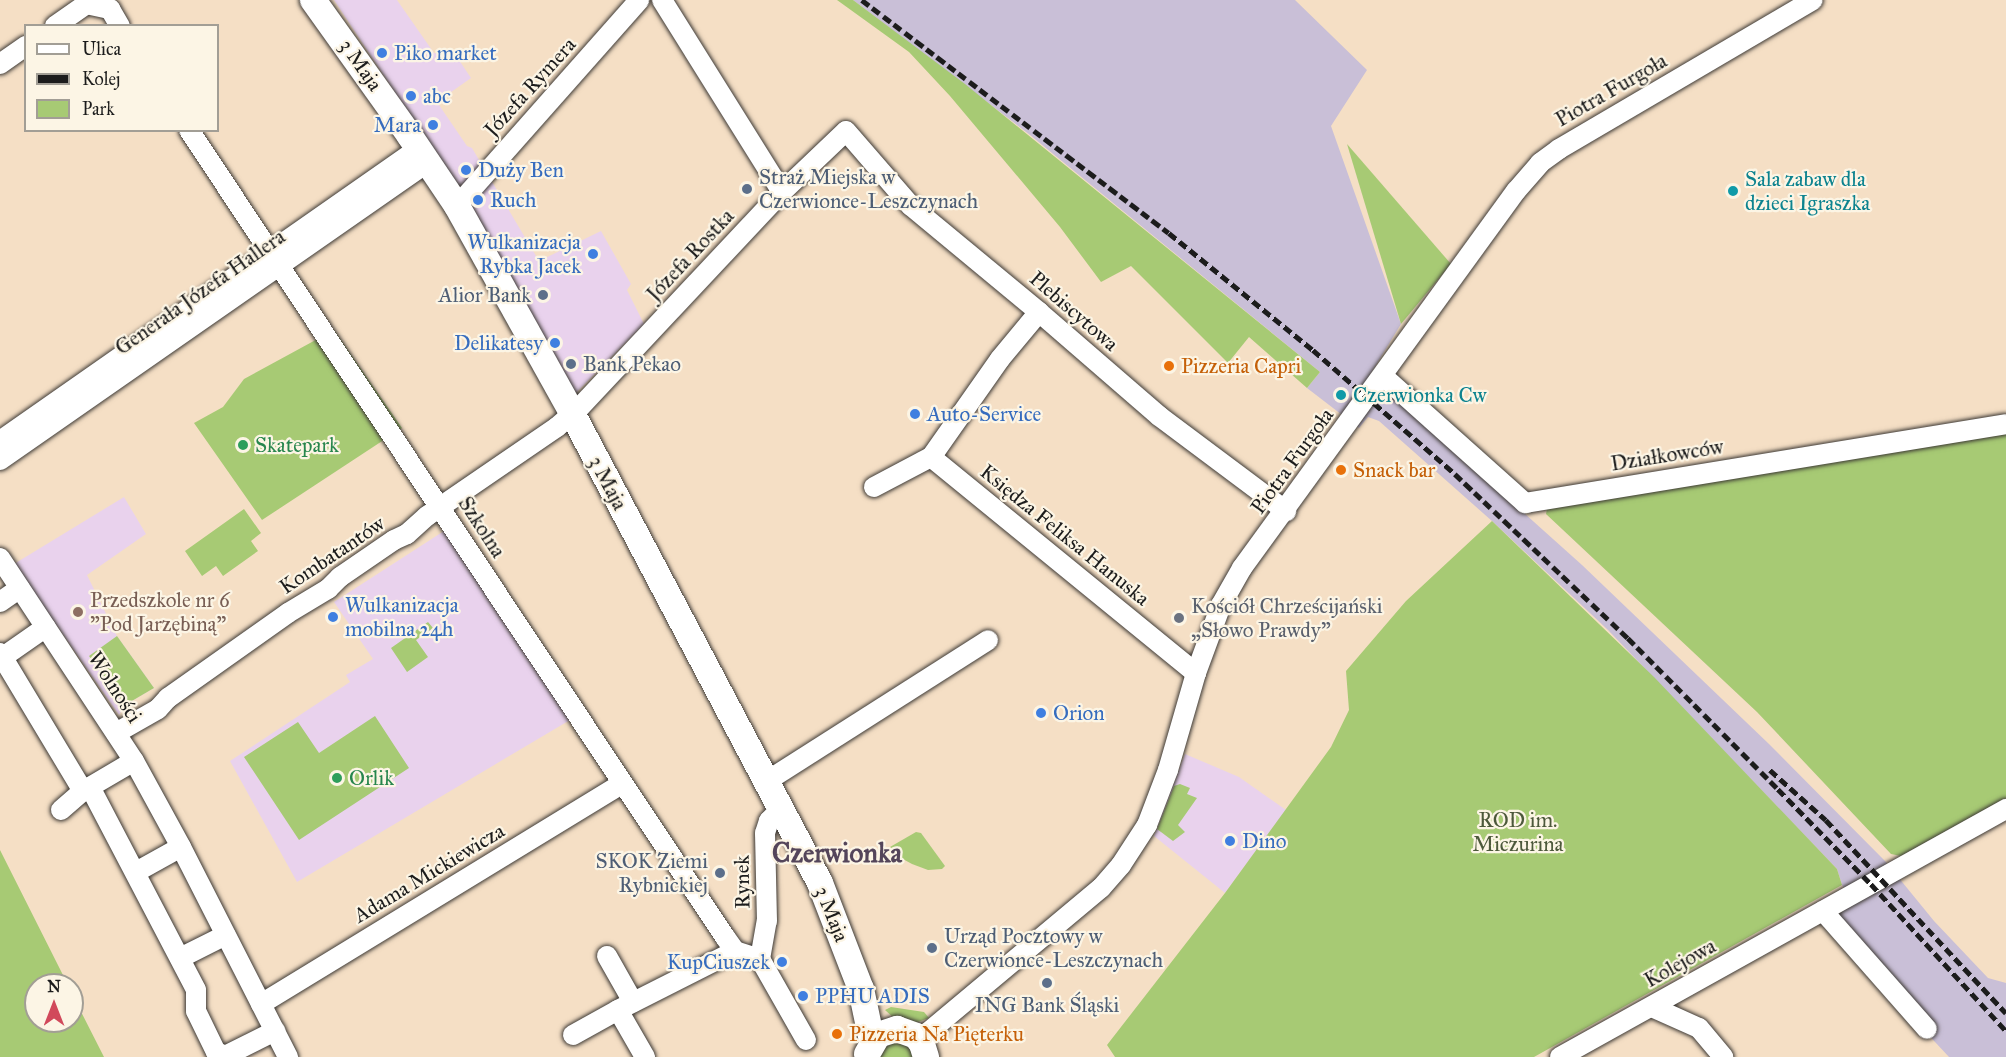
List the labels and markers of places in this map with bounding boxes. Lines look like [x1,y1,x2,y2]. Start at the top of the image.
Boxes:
place label: Piko market [394,40,497,66]
marker: Piko market [375,46,389,60]
place label: abc [423,83,451,109]
marker: abc [404,89,418,103]
place label: Mara [374,112,421,138]
marker: Mara [426,118,440,132]
place label: Duży Ben [478,157,564,183]
marker: Duży Ben [459,163,473,177]
place label: Straż Miejska w Czerwionce-Leszczynach [759,164,978,214]
place label: Sala zabaw dla dzieci Igraszka [1745,166,1870,216]
marker: Straż Miejska w Czerwionce-Leszczynach [740,182,754,196]
marker: Sala zabaw dla dzieci Igraszka [1726,184,1740,198]
place label: Ruch [490,187,536,213]
marker: Ruch [471,193,485,207]
place label: Wulkanizacja Rybka Jacek [467,229,581,279]
marker: Wulkanizacja Rybka Jacek [586,247,600,261]
place label: Alior Bank [439,282,531,308]
marker: Alior Bank [536,288,550,302]
place label: Delikatesy [454,330,543,356]
marker: Delikatesy [548,336,562,350]
place label: Bank Pekao [583,351,681,377]
place label: Pizzeria Capri [1181,353,1301,379]
marker: Bank Pekao [564,357,578,371]
marker: Pizzeria Capri [1162,359,1176,373]
place label: Czerwionka Cw [1353,382,1487,408]
marker: Czerwionka Cw [1334,388,1348,402]
place label: Auto-Service [927,401,1041,427]
marker: Auto-Service [908,407,922,421]
place label: Skatepark [255,432,339,458]
marker: Skatepark [236,438,250,452]
place label: Snack bar [1353,457,1435,483]
marker: Snack bar [1334,463,1348,477]
place label: Przedszkole nr 6 "Pod Jarzębiną" [90,587,230,637]
place label: Wulkanizacja mobilna 24h [345,592,459,642]
place label: Kościół Chrześcijański „Słowo Prawdy” [1191,593,1382,643]
marker: Przedszkole nr 6 "Pod Jarzębiną" [71,605,85,619]
marker: Wulkanizacja mobilna 24h [326,610,340,624]
marker: Kościół Chrześcijański „Słowo Prawdy” [1172,611,1186,625]
place label: Orion [1053,700,1105,726]
marker: Orion [1034,706,1048,720]
place label: Orlik [349,765,394,791]
marker: Orlik [330,771,344,785]
place label: Dino [1242,828,1286,854]
marker: Dino [1223,834,1237,848]
place label: SKOK Ziemi Rybnickiej [596,848,708,898]
marker: SKOK Ziemi Rybnickiej [713,866,727,880]
place label: Urząd Pocztowy w Czerwionce-Leszczynach [944,923,1163,973]
marker: Urząd Pocztowy w Czerwionce-Leszczynach [925,941,939,955]
place label: KupCiuszek [667,949,770,975]
marker: KupCiuszek [775,955,789,969]
marker: ING Bank Śląski [1040,976,1054,990]
place label: PPHU ADIS [815,983,930,1009]
marker: PPHU ADIS [796,989,810,1003]
place label: ING Bank Śląski [975,992,1119,1018]
place label: Pizzeria Na Pięterku [849,1021,1024,1047]
marker: Pizzeria Na Pięterku [830,1027,844,1041]

